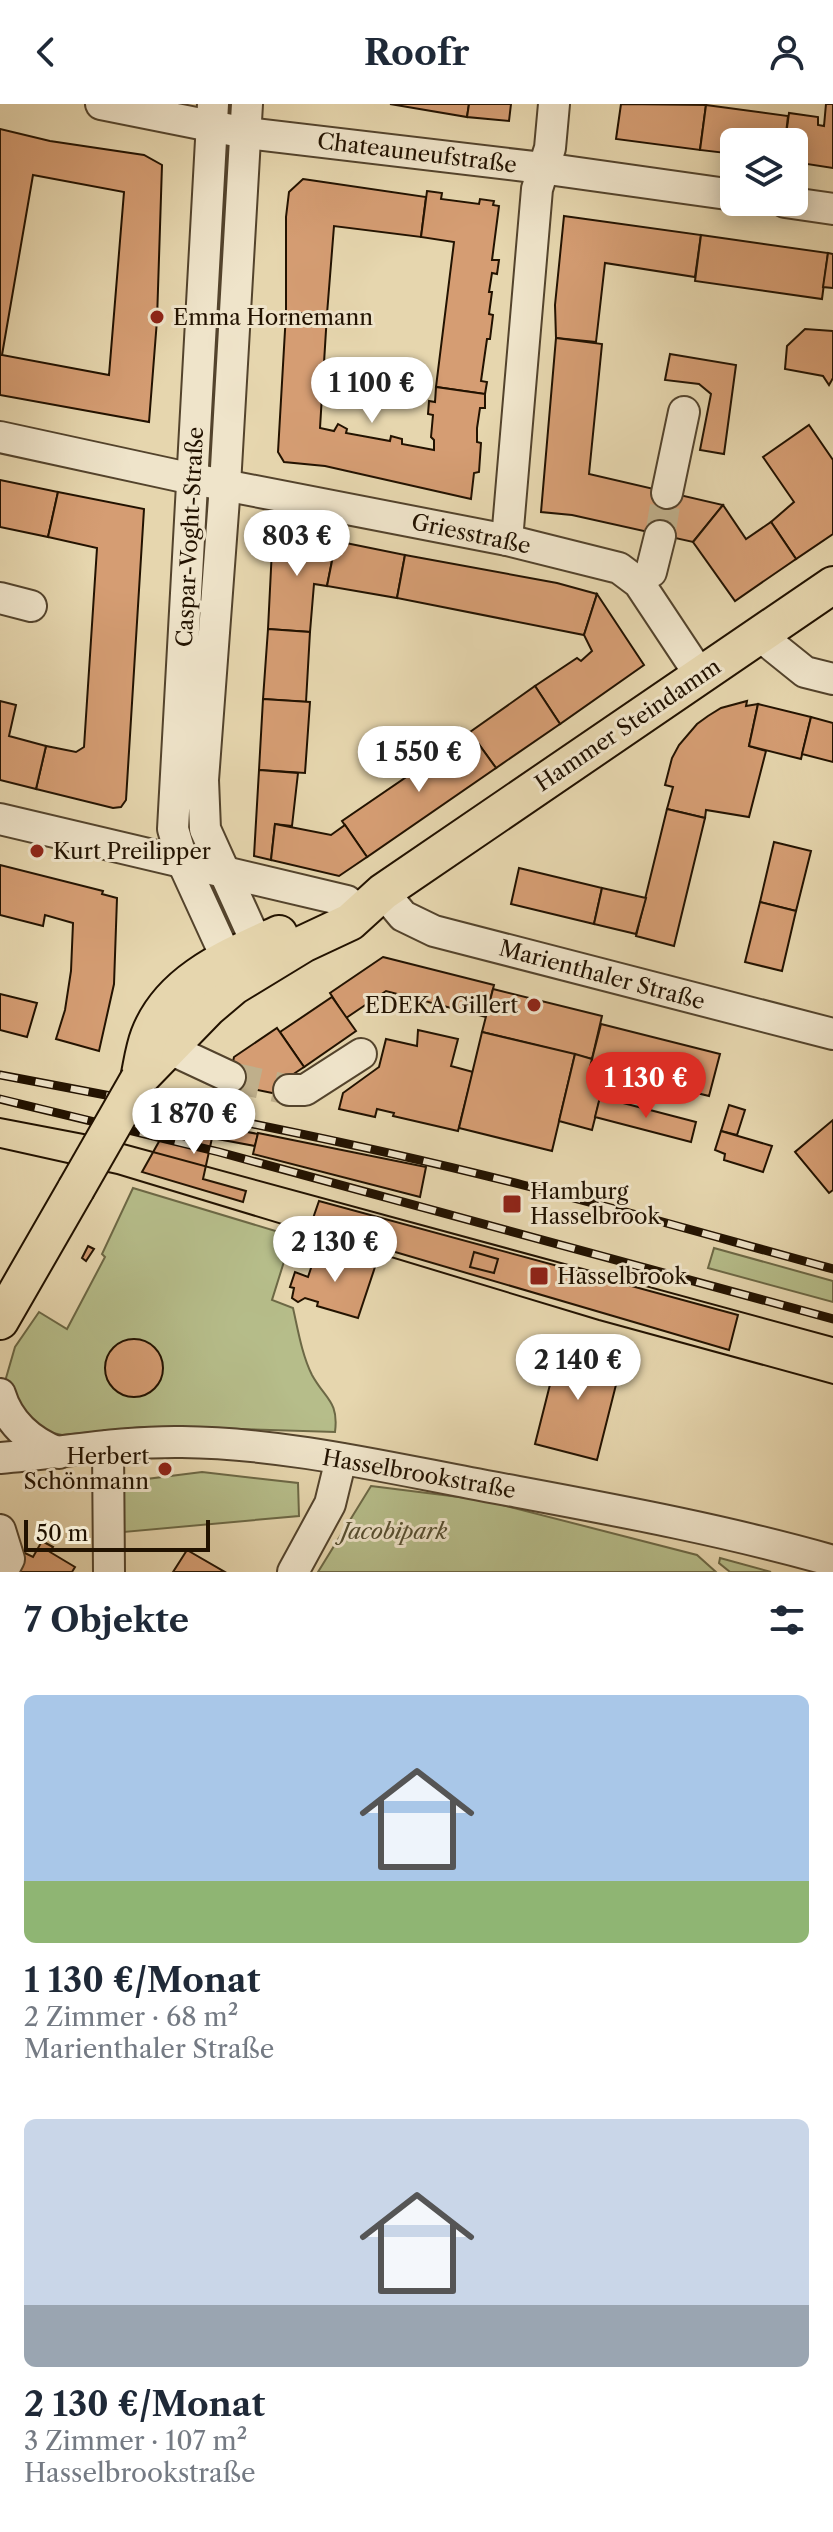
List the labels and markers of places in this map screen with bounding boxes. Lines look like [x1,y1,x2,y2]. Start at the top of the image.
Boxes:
place label: Emma Hornemann [173,304,373,331]
marker: Emma Hornemann [148,308,166,326]
pin: 1 100 € [298,357,446,425]
pin: 803 € [241,510,353,578]
pin: 1 550 € [345,726,493,794]
place label: Kurt Preilipper [53,838,211,865]
marker: Kurt Preilipper [28,842,46,860]
place label: EDEKA Gillert [365,992,518,1019]
marker: EDEKA Gillert [525,996,543,1014]
pin: 1 130 € [572,1052,720,1120]
pin: 1 870 € [120,1088,268,1156]
place label: Hamburg Hasselbrook [530,1178,662,1230]
marker: Hamburg Hasselbrook [501,1193,523,1215]
pin: 2 130 € [261,1216,409,1284]
place label: Hasselbrook [557,1263,689,1290]
marker: Hasselbrook [528,1265,550,1287]
pin: 2 140 € [504,1334,652,1402]
place label: Herbert Schönmann [24,1443,149,1495]
marker: Herbert Schönmann [156,1460,174,1478]

